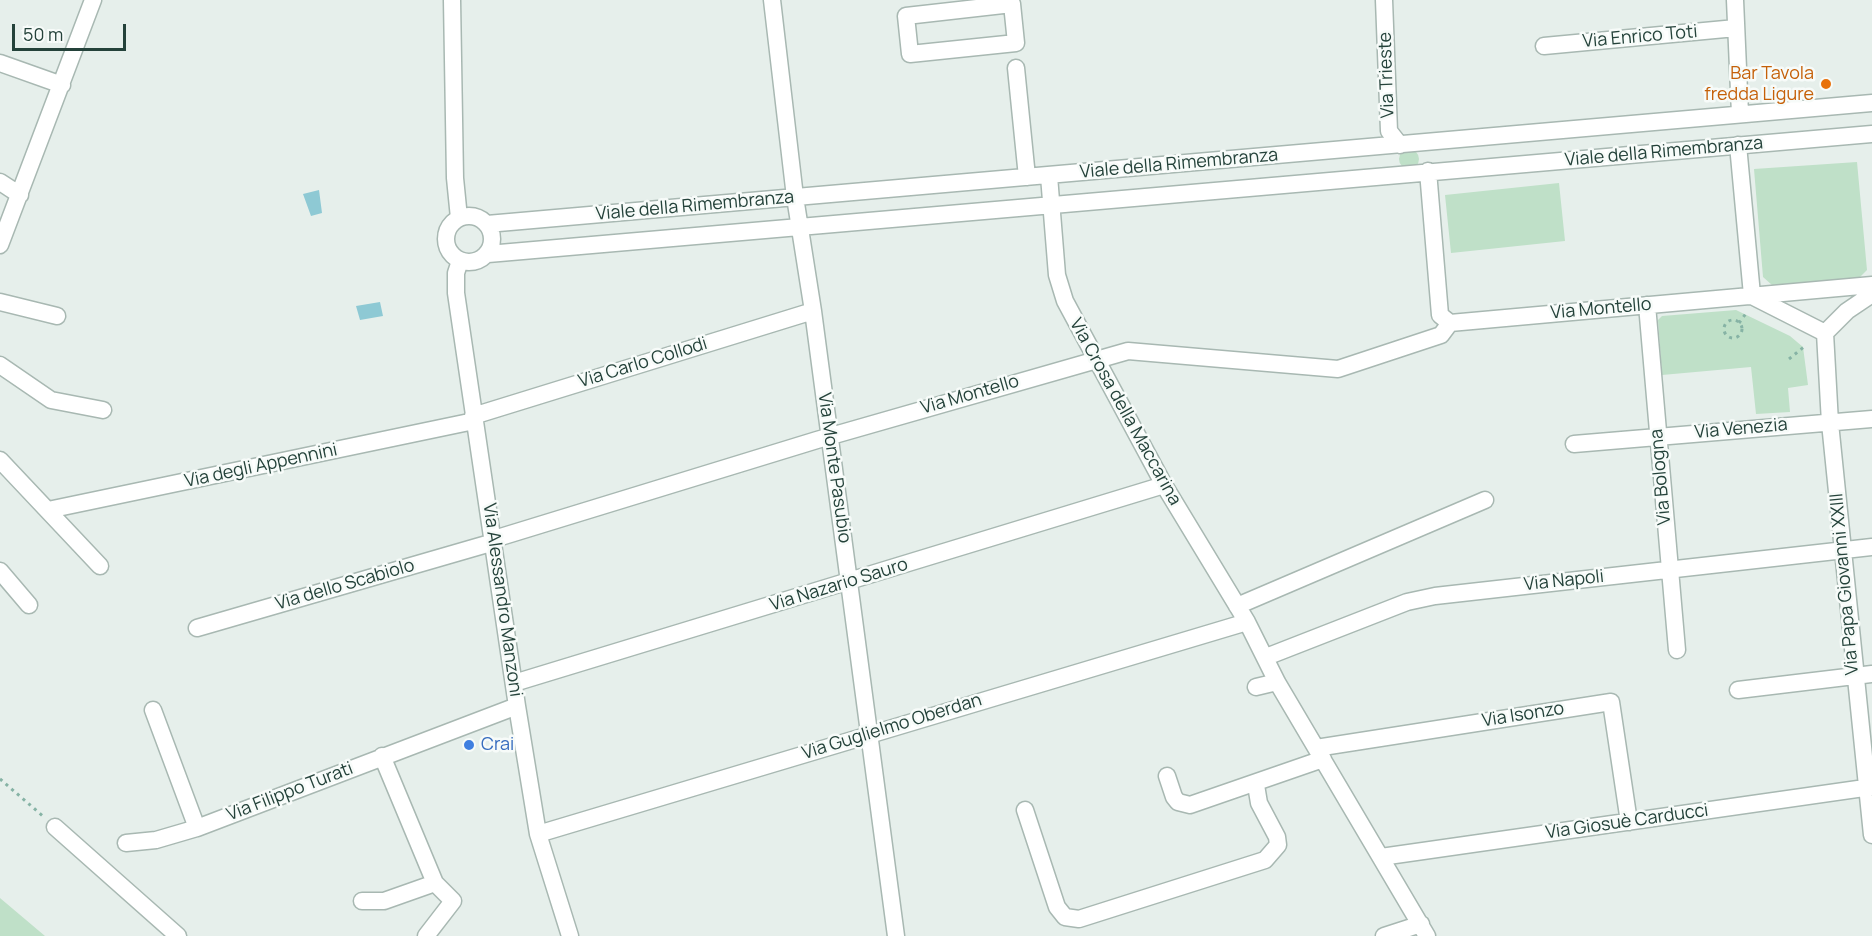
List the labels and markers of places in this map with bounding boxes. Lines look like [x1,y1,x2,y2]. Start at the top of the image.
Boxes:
place label: Bar Tavola fredda Ligure [1704,63,1814,106]
marker: Bar Tavola fredda Ligure [1819,77,1833,91]
place label: Crai [481,734,514,756]
marker: Crai [462,738,476,752]

